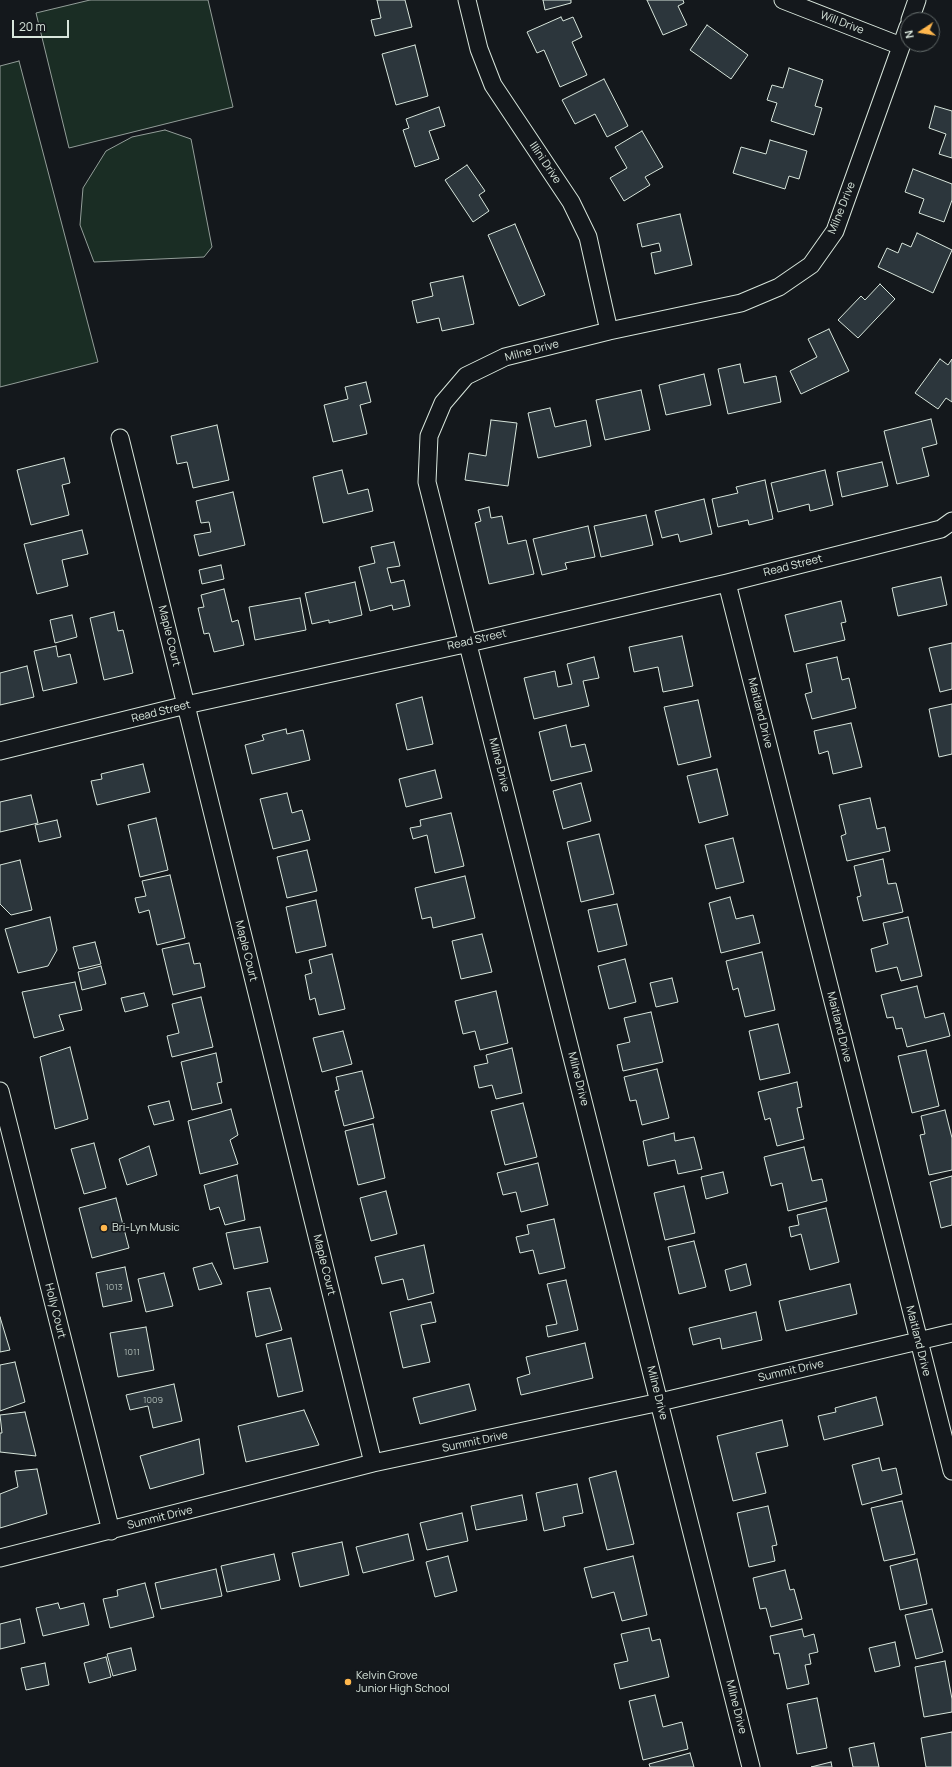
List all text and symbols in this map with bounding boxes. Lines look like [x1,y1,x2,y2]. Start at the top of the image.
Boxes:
street label: Will Drive [818,9,866,37]
scale bar [14,12,71,38]
north arrow [900,12,940,52]
text: 20 m [19,18,46,35]
text: N [901,29,917,40]
street label: Illini Drive [526,140,564,186]
street label: Milne Drive [826,180,858,236]
street label: Milne Drive [504,337,560,365]
street label: Read Street [762,552,824,580]
street label: Maple Court [155,604,183,668]
street label: Read Street [446,627,508,653]
street label: Maitland Drive [745,677,775,749]
street label: Read Street [130,698,192,726]
street label: Milne Drive [486,737,512,793]
street label: Maple Court [232,919,260,983]
street label: Maitland Drive [824,991,854,1063]
street label: Milne Drive [565,1051,591,1107]
place label: Bri-Lyn Music [112,1221,180,1235]
marker: Bri-Lyn Music [99,1223,109,1233]
street label: Maple Court [310,1233,338,1297]
street label: Holly Court [42,1282,68,1340]
house number: 1013 [105,1282,123,1292]
street label: Maitland Drive [903,1305,933,1377]
house number: 1011 [124,1347,140,1357]
street label: Summit Drive [757,1357,825,1385]
street label: Milne Drive [644,1365,670,1421]
house number: 1009 [143,1395,163,1405]
street label: Summit Drive [441,1429,509,1455]
street label: Summit Drive [126,1504,194,1532]
place label: Kelvin Grove Junior High School [356,1669,450,1695]
marker: Kelvin Grove Junior High School [343,1677,353,1687]
street label: Milne Drive [723,1679,749,1735]

